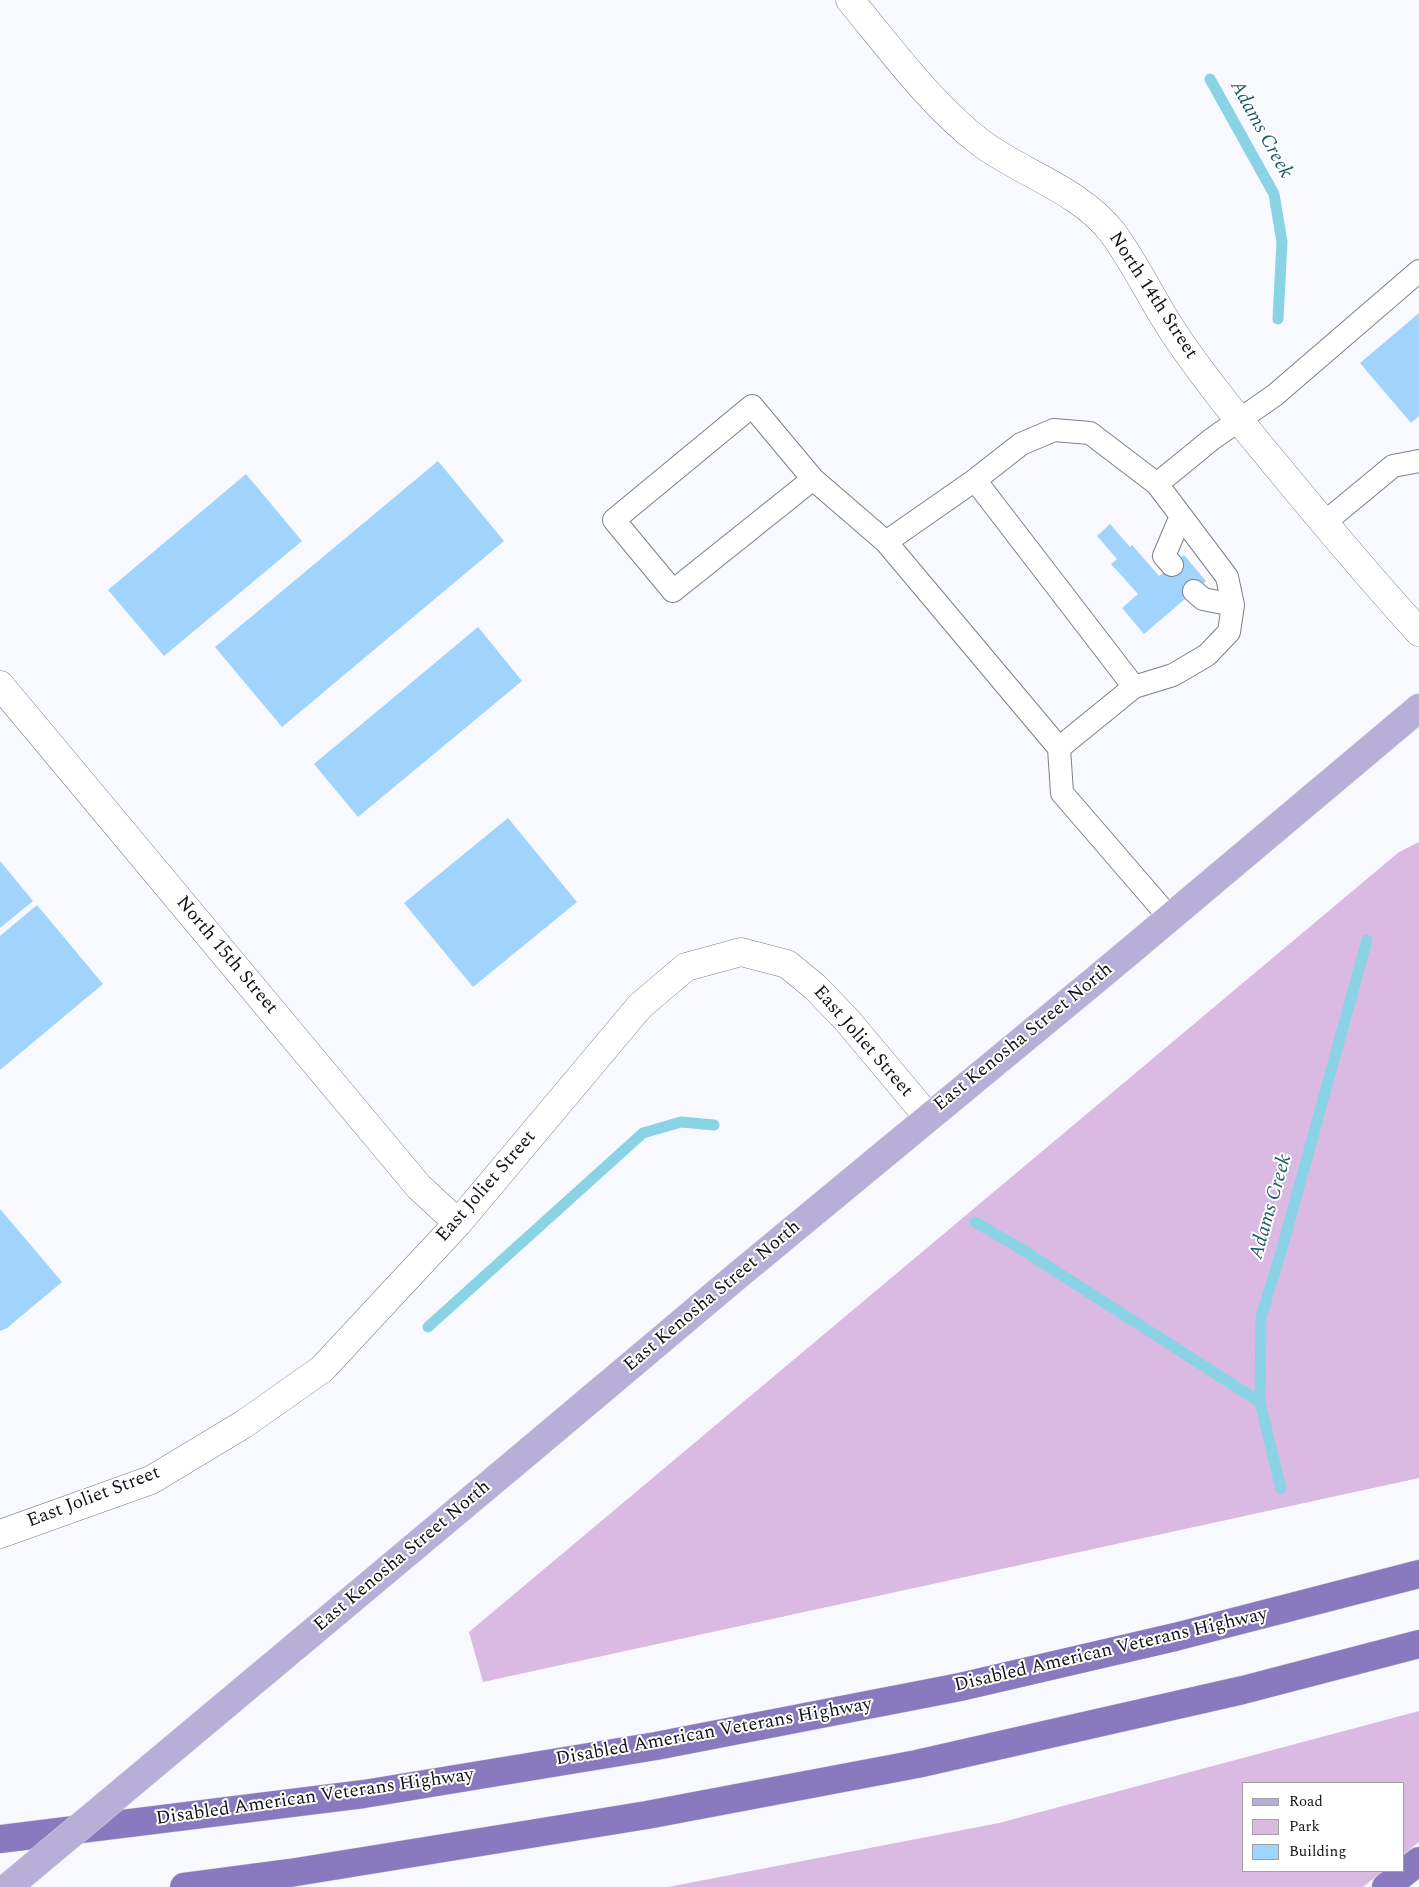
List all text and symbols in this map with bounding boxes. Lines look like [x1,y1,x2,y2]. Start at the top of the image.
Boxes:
water label: Adams Creek [1223,77,1297,183]
street label: North 14th Street [1102,228,1202,364]
street label: North 15th Street [170,892,282,1020]
street label: East Kenosha Street North [930,959,1118,1117]
street label: East Joliet Street [807,981,917,1103]
street label: East Joliet Street [432,1126,542,1248]
water label: Adams Creek [1246,1152,1298,1262]
street label: East Kenosha Street North [620,1216,806,1378]
street label: East Joliet Street [24,1462,164,1534]
street label: East Kenosha Street North [310,1476,496,1638]
street label: Disabled American Veterans Highway [952,1604,1270,1698]
street label: Disabled American Veterans Highway [554,1694,874,1772]
street label: Disabled American Veterans Highway [155,1764,475,1832]
legend [1242,1782,1404,1872]
text: Road [1289,1790,1323,1813]
text: Park [1289,1815,1320,1838]
text: Building [1289,1840,1346,1863]

